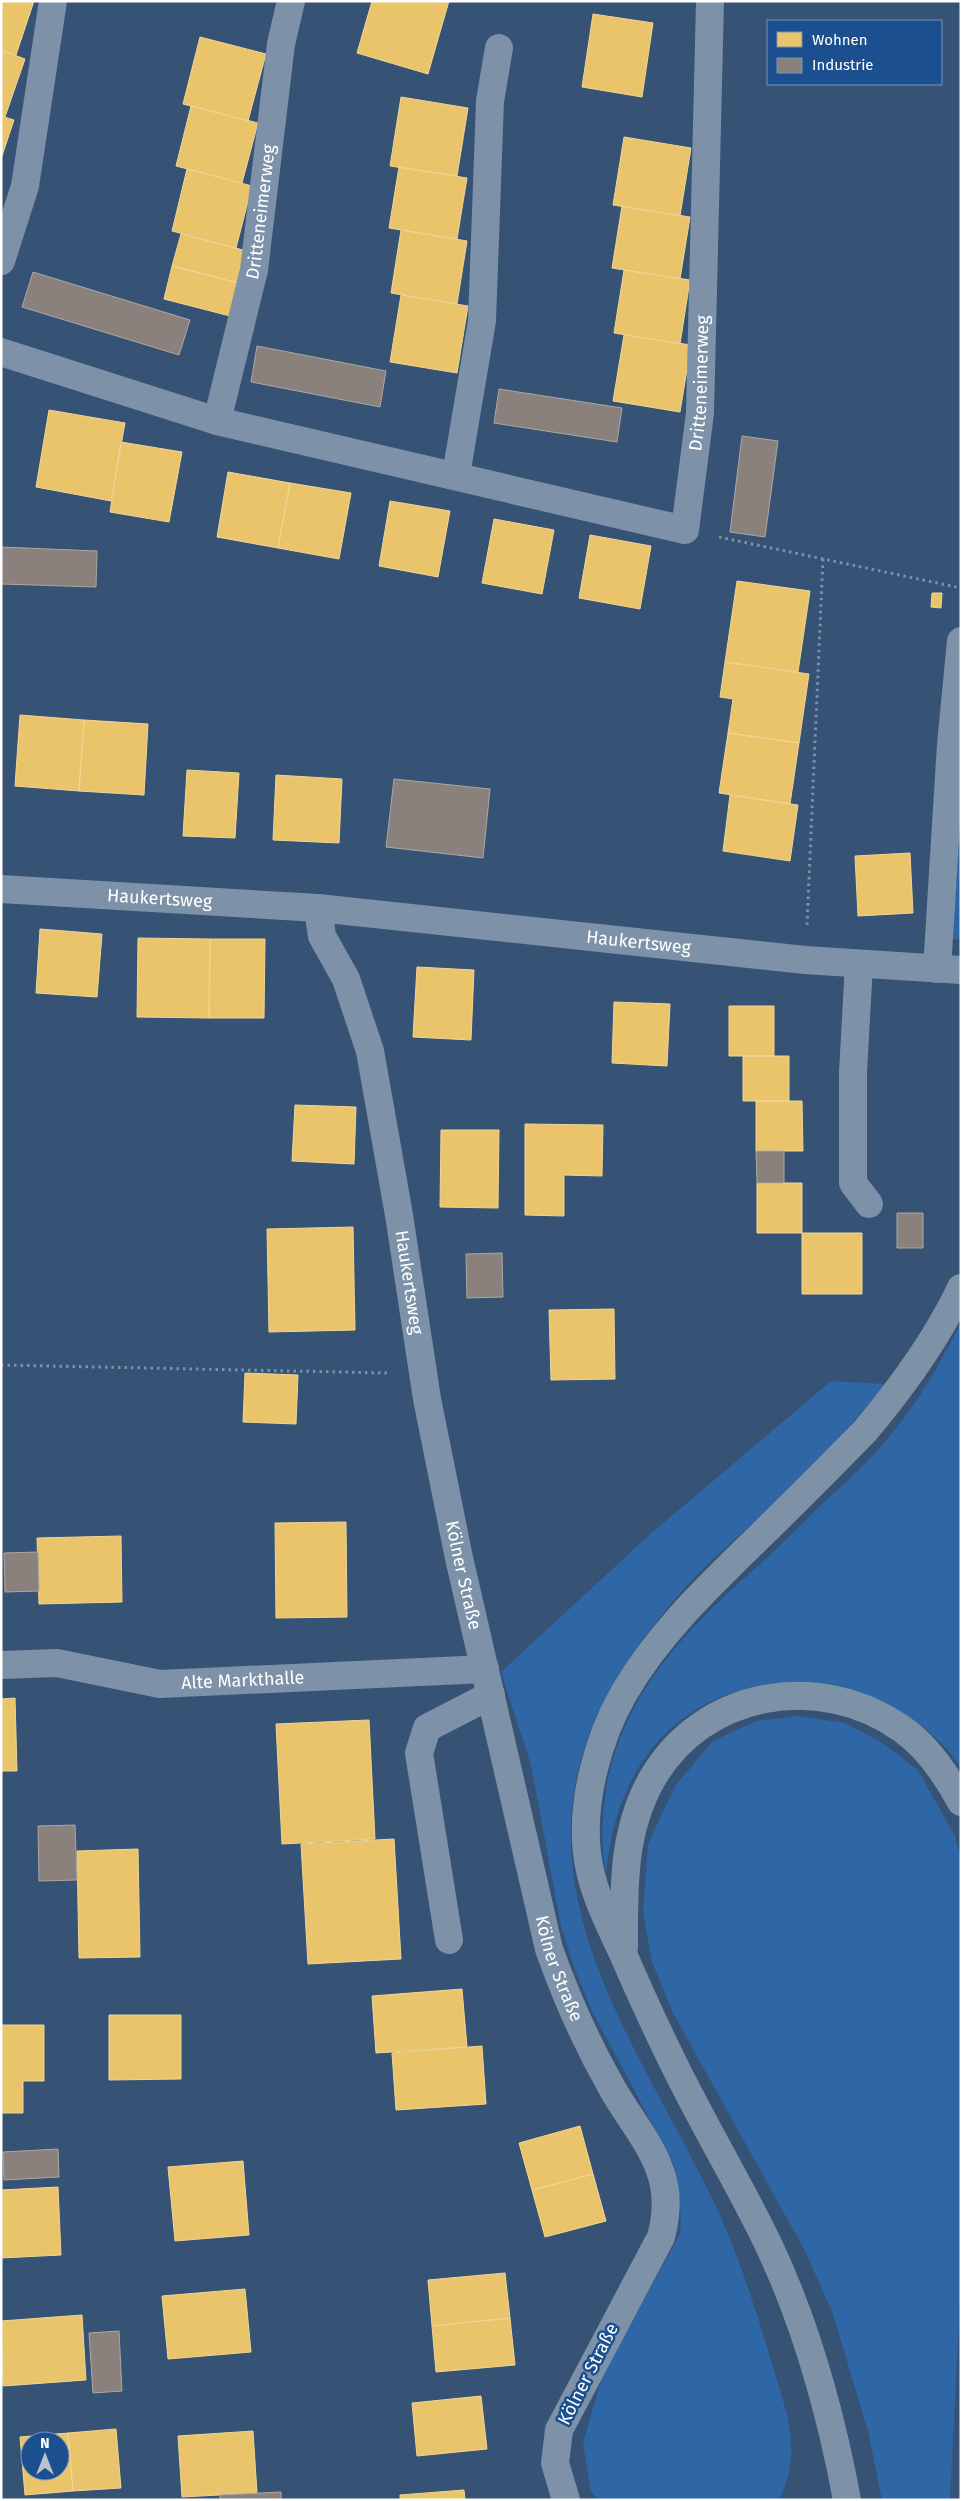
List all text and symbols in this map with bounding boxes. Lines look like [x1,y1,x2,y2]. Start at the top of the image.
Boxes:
legend [767,20,942,85]
text: Wohnen [812,31,868,49]
text: Industrie [812,56,874,74]
street label: Dritteneimerweg [241,142,280,282]
street label: Dritteneimerweg [684,314,713,452]
street label: Haukertsweg [107,884,214,913]
street label: Haukertsweg [585,926,693,959]
street label: Haukertsweg [390,1229,428,1337]
street label: Kölner Straße [441,1519,486,1632]
street label: Alte Markthalle [181,1666,305,1694]
street label: Kölner Straße [531,1913,588,2025]
street label: Kölner Straße [553,2319,623,2429]
north arrow [20,2431,70,2481]
text: N [40,2435,50,2452]

